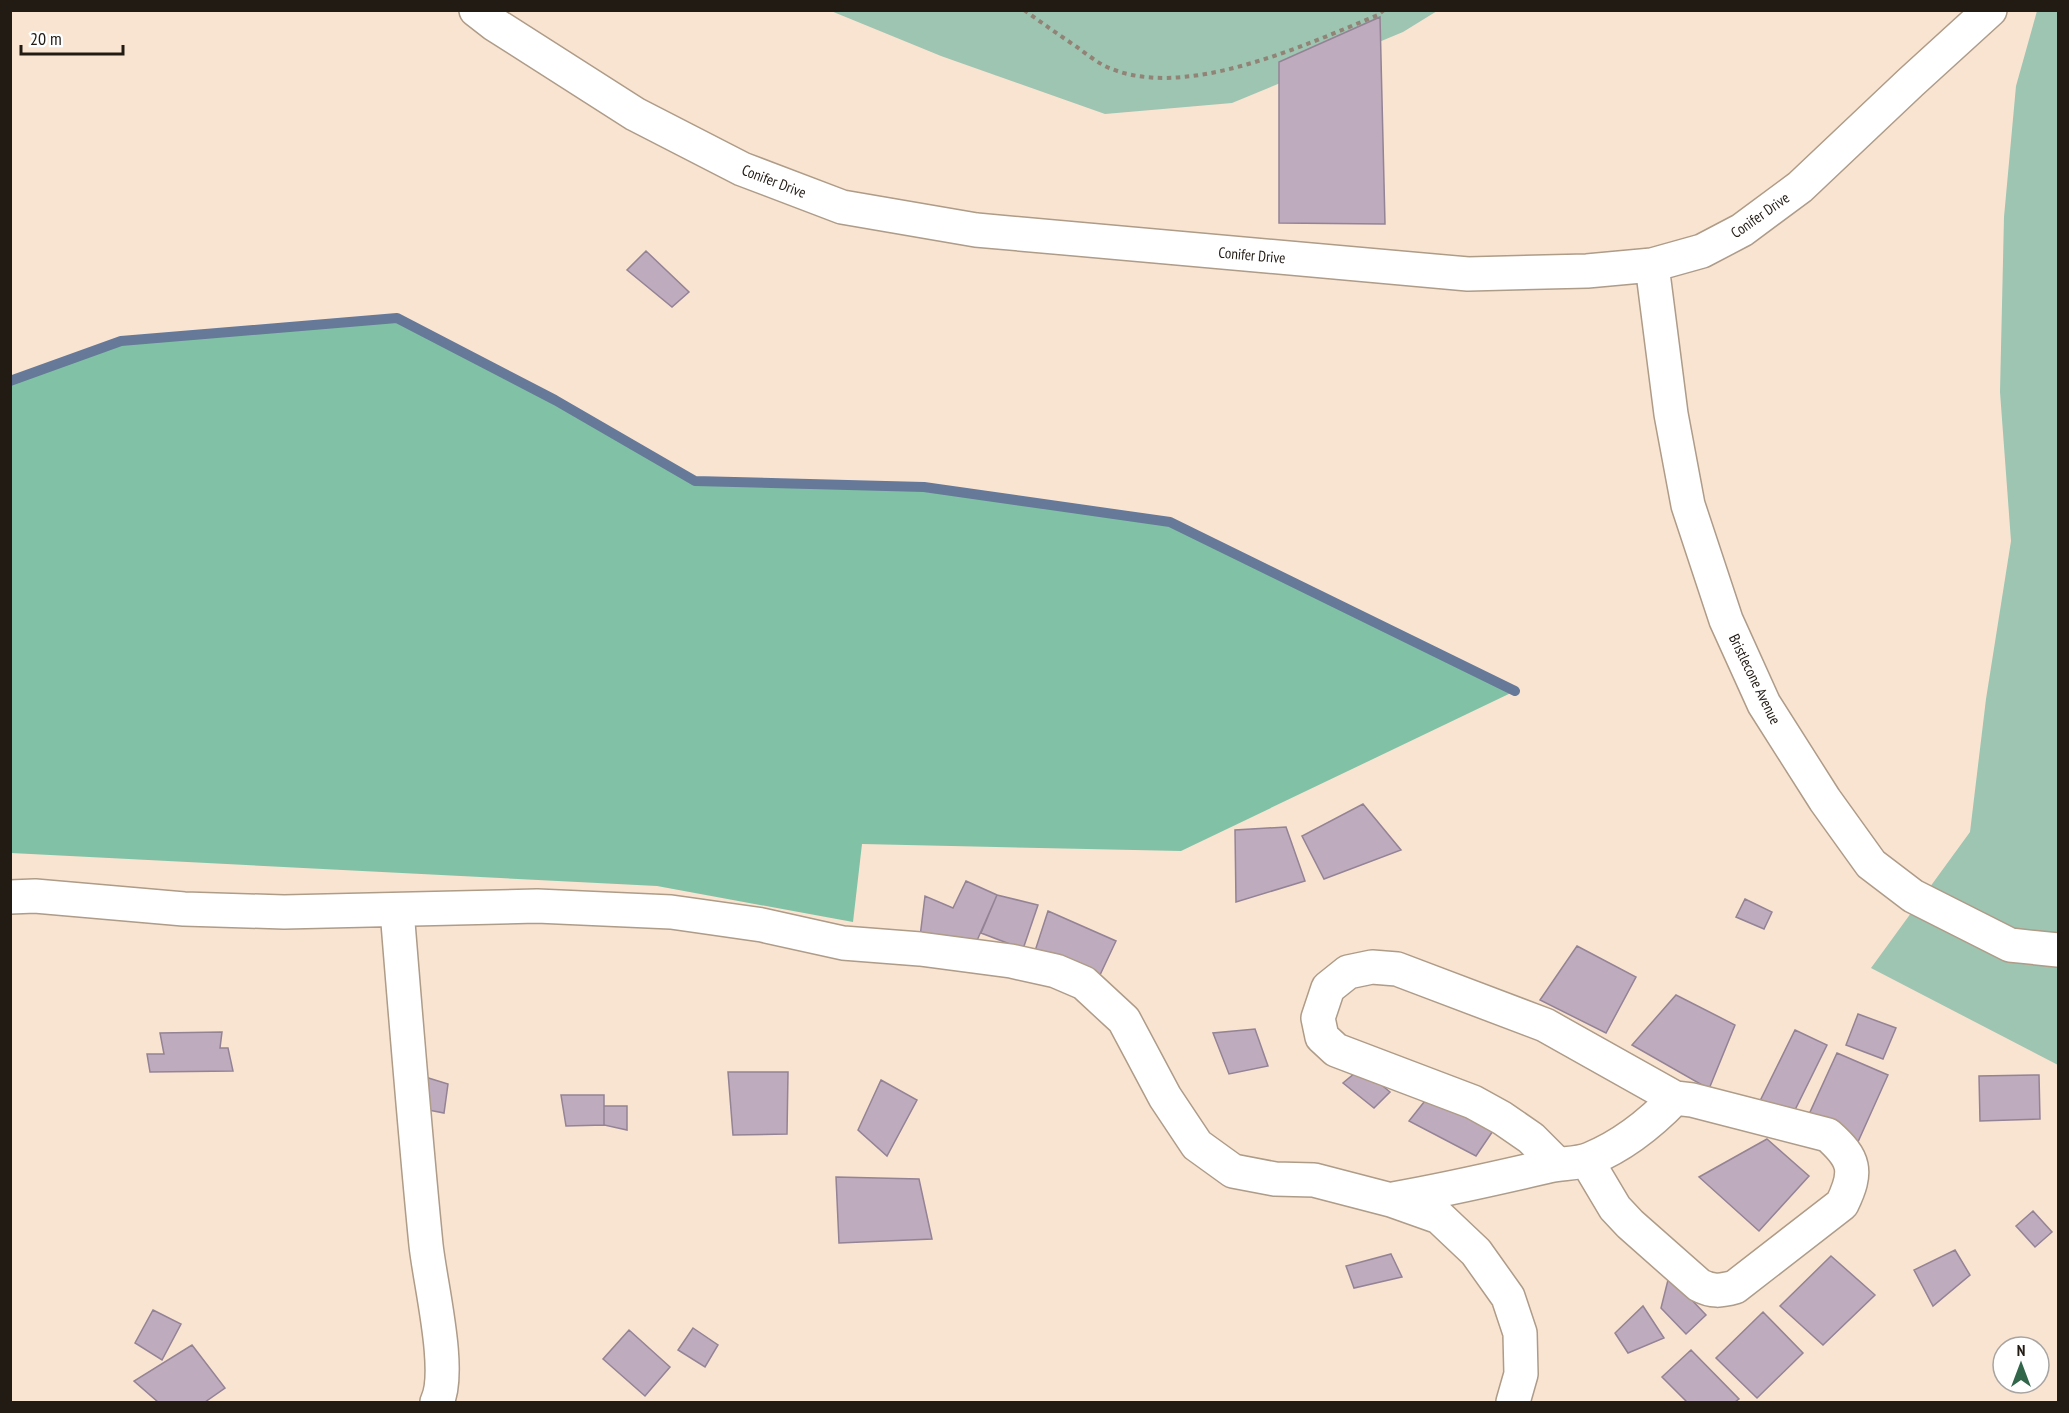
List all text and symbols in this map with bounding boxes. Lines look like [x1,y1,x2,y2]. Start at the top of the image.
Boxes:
scale bar [21,18,123,56]
text: 20 m [30,27,62,50]
street label: Conifer Drive [739,160,809,202]
street label: Conifer Drive [1727,188,1793,242]
street label: Conifer Drive [1218,243,1286,267]
street label: Bristlecone Avenue [1725,631,1785,727]
north arrow [1991,1335,2051,1395]
text: N [2017,1340,2025,1360]

